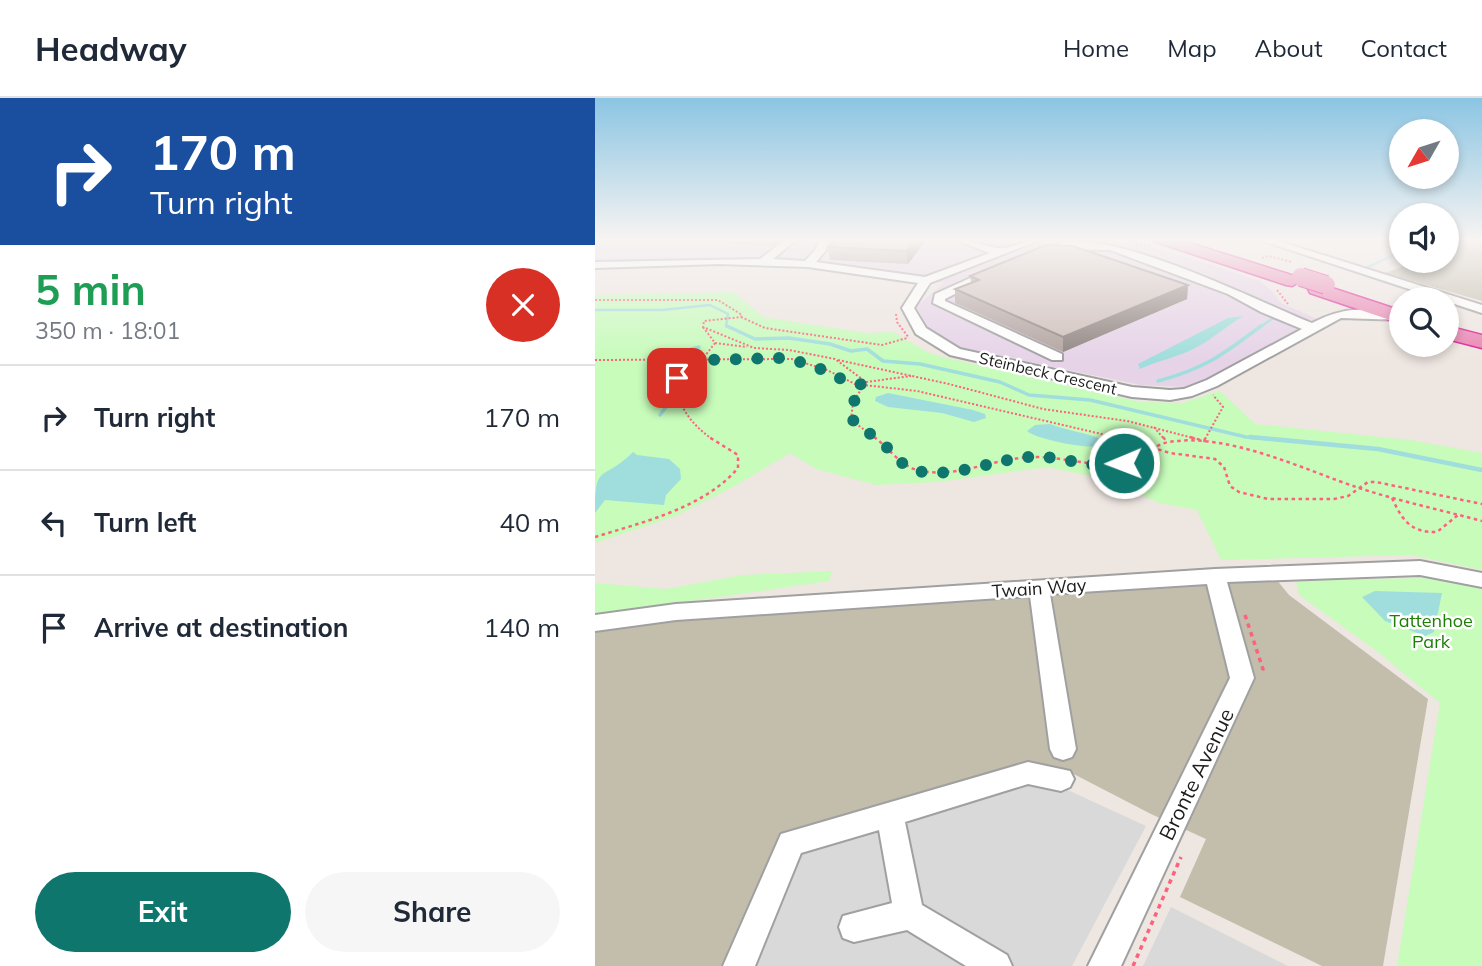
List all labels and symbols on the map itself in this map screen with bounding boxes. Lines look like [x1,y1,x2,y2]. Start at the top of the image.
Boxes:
north arrow [1389,119,1459,189]
street label: Steinbeck Crescent [977,347,1119,399]
pin [647,348,707,408]
position arrow [1087,426,1161,500]
street label: Twain Way [991,573,1087,603]
park label: Tattenhoe Park [1389,609,1473,653]
street label: Bronte Avenue [1153,704,1239,844]

